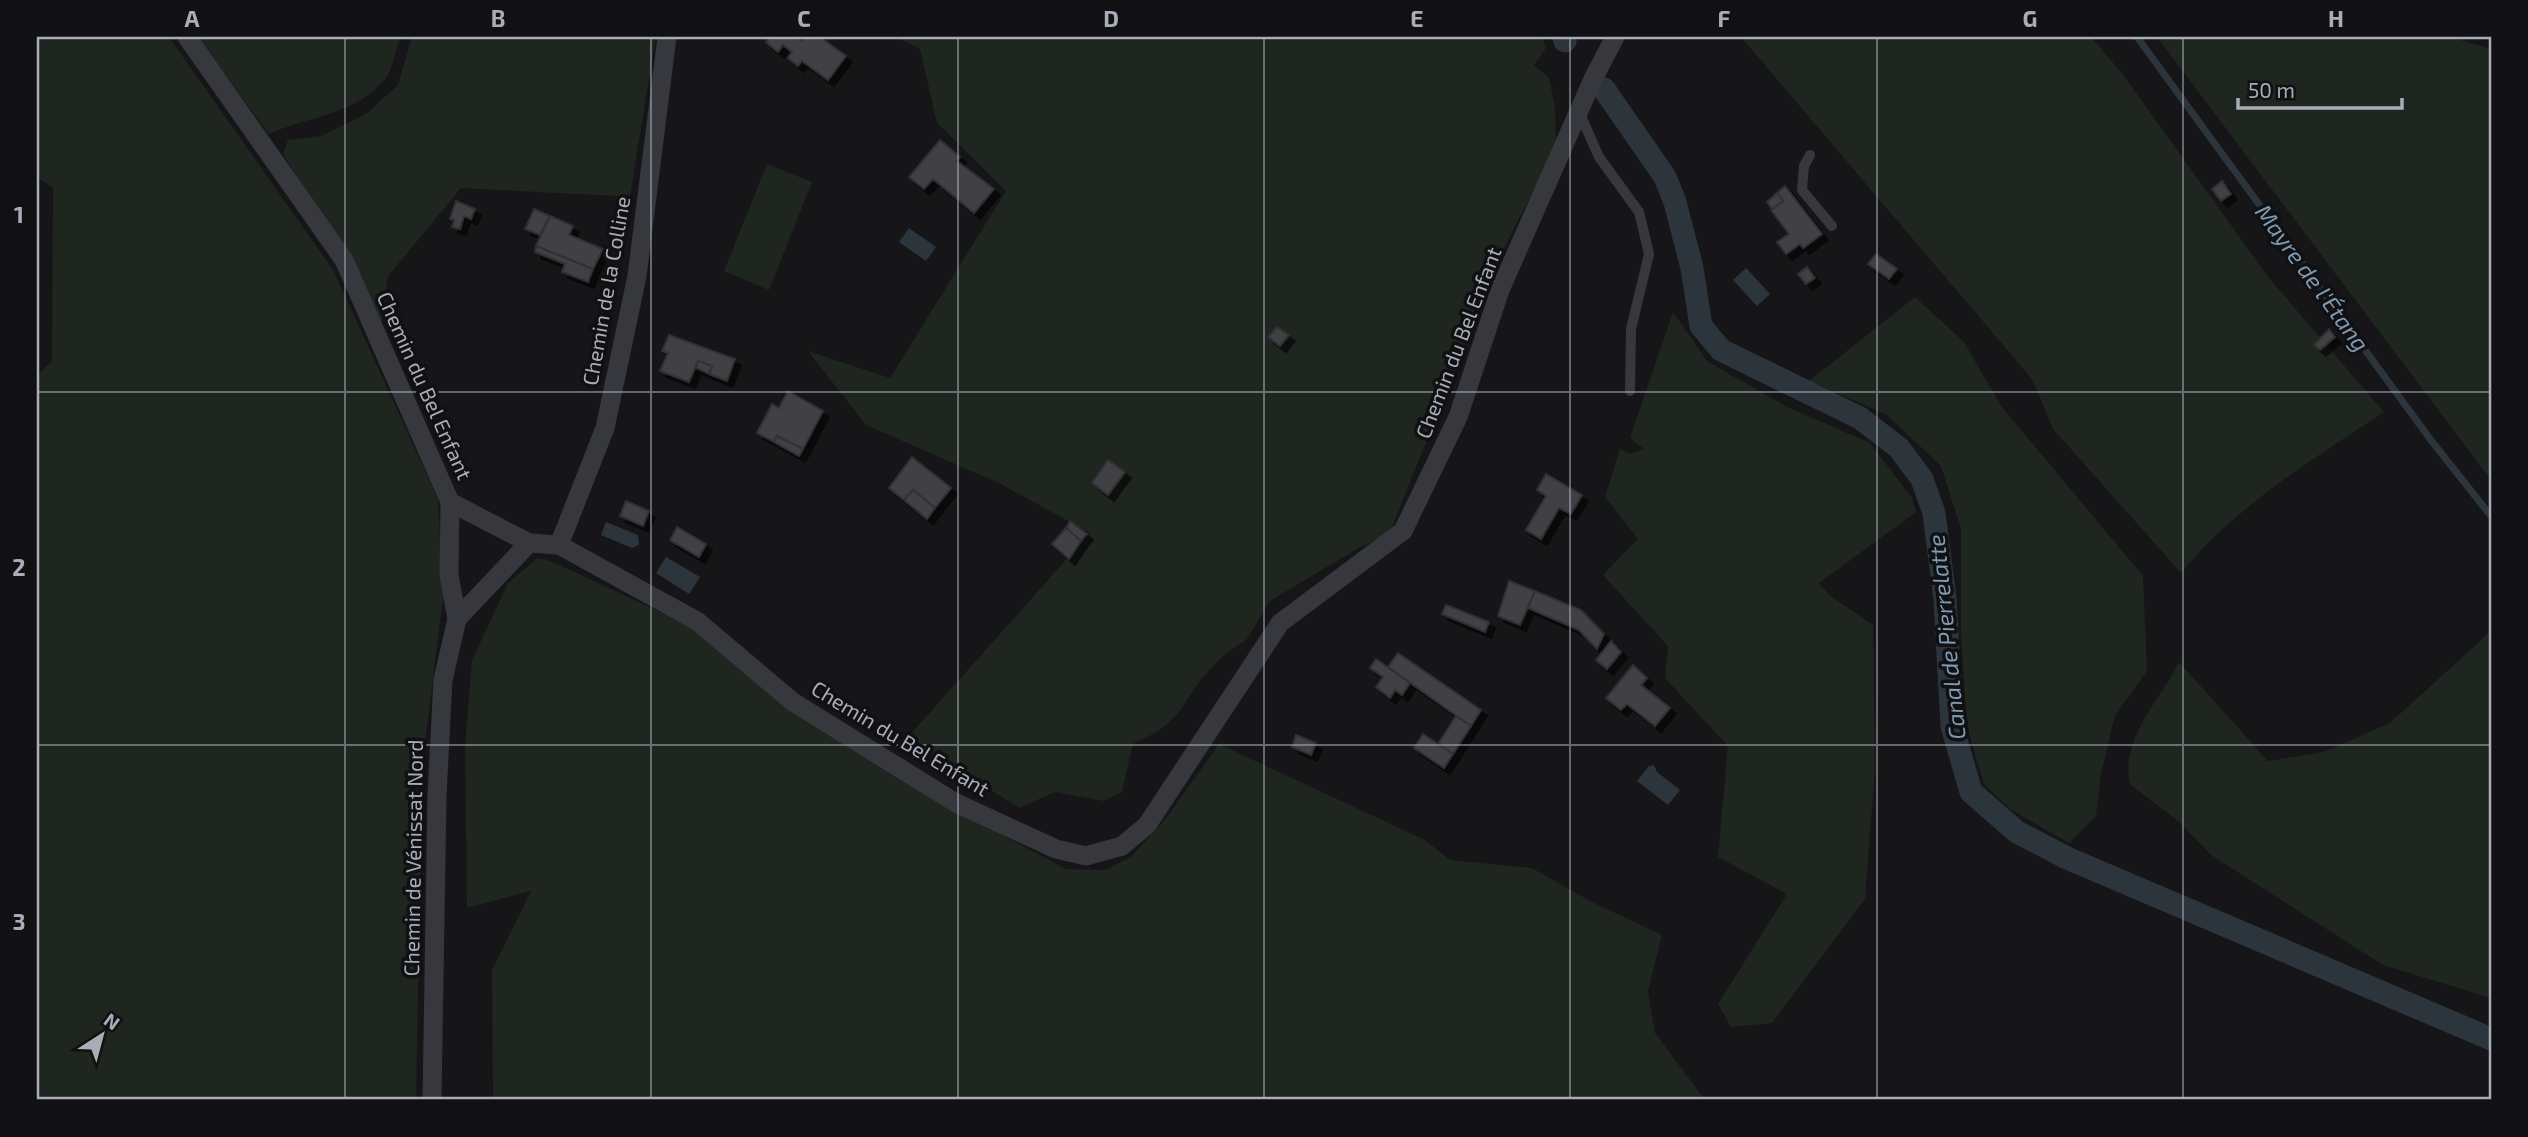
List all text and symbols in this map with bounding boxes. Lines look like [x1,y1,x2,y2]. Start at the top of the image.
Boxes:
text: A [184,4,200,32]
text: B [491,4,505,32]
text: C [797,4,811,32]
text: D [1103,4,1119,32]
text: E [1410,4,1424,32]
text: F [1718,4,1731,32]
text: G [2023,4,2037,32]
text: H [2328,4,2344,32]
scale bar [2238,66,2402,110]
text: 50 m [2248,77,2295,102]
street label: Chemin de la Colline [577,194,634,387]
water label: Mayre de l'Étang [2250,198,2376,356]
text: 1 [14,200,24,228]
street label: Chemin du Bel Enfant [1410,243,1506,442]
street label: Chemin du Bel Enfant [373,288,478,483]
water label: Canal de Pierrelatte [1921,533,1971,741]
text: 2 [12,553,26,581]
street label: Chemin du Bel Enfant [807,675,994,801]
street label: Chemin de Vénissat Nord [398,739,427,976]
text: 3 [12,907,26,935]
north arrow [66,1000,136,1070]
text: N [100,1008,125,1034]

